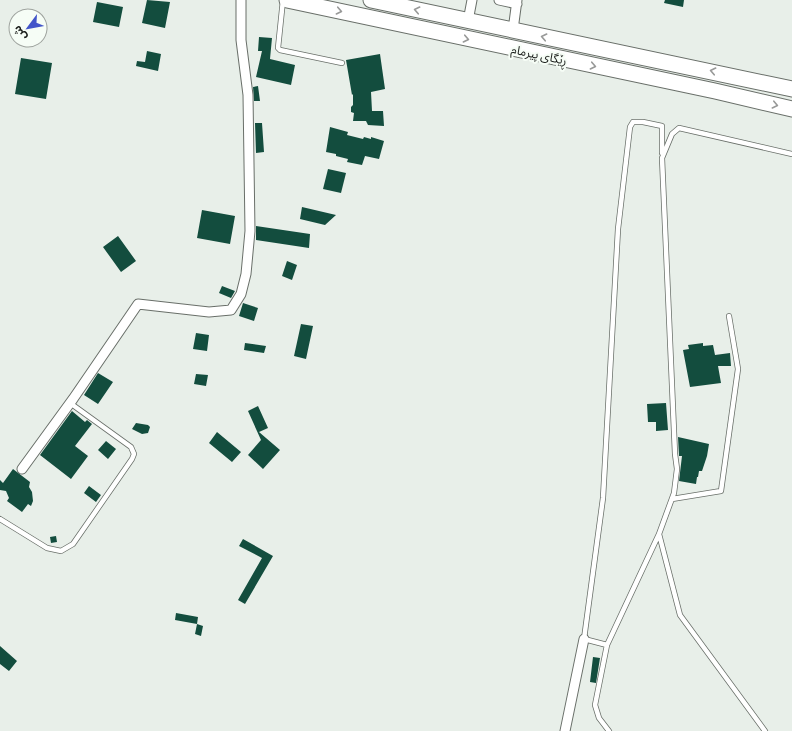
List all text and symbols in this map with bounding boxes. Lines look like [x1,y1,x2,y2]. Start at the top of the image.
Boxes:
one-way arrow [336,7,342,15]
one-way arrow [414,7,420,15]
north arrow [8,8,48,48]
text: ش [10,23,30,43]
one-way arrow [541,33,548,42]
one-way arrow [463,34,469,42]
street label: ڕێگای پیرمام [509,41,568,71]
one-way arrow [590,61,596,69]
one-way arrow [710,68,716,76]
one-way arrow [771,101,778,109]

